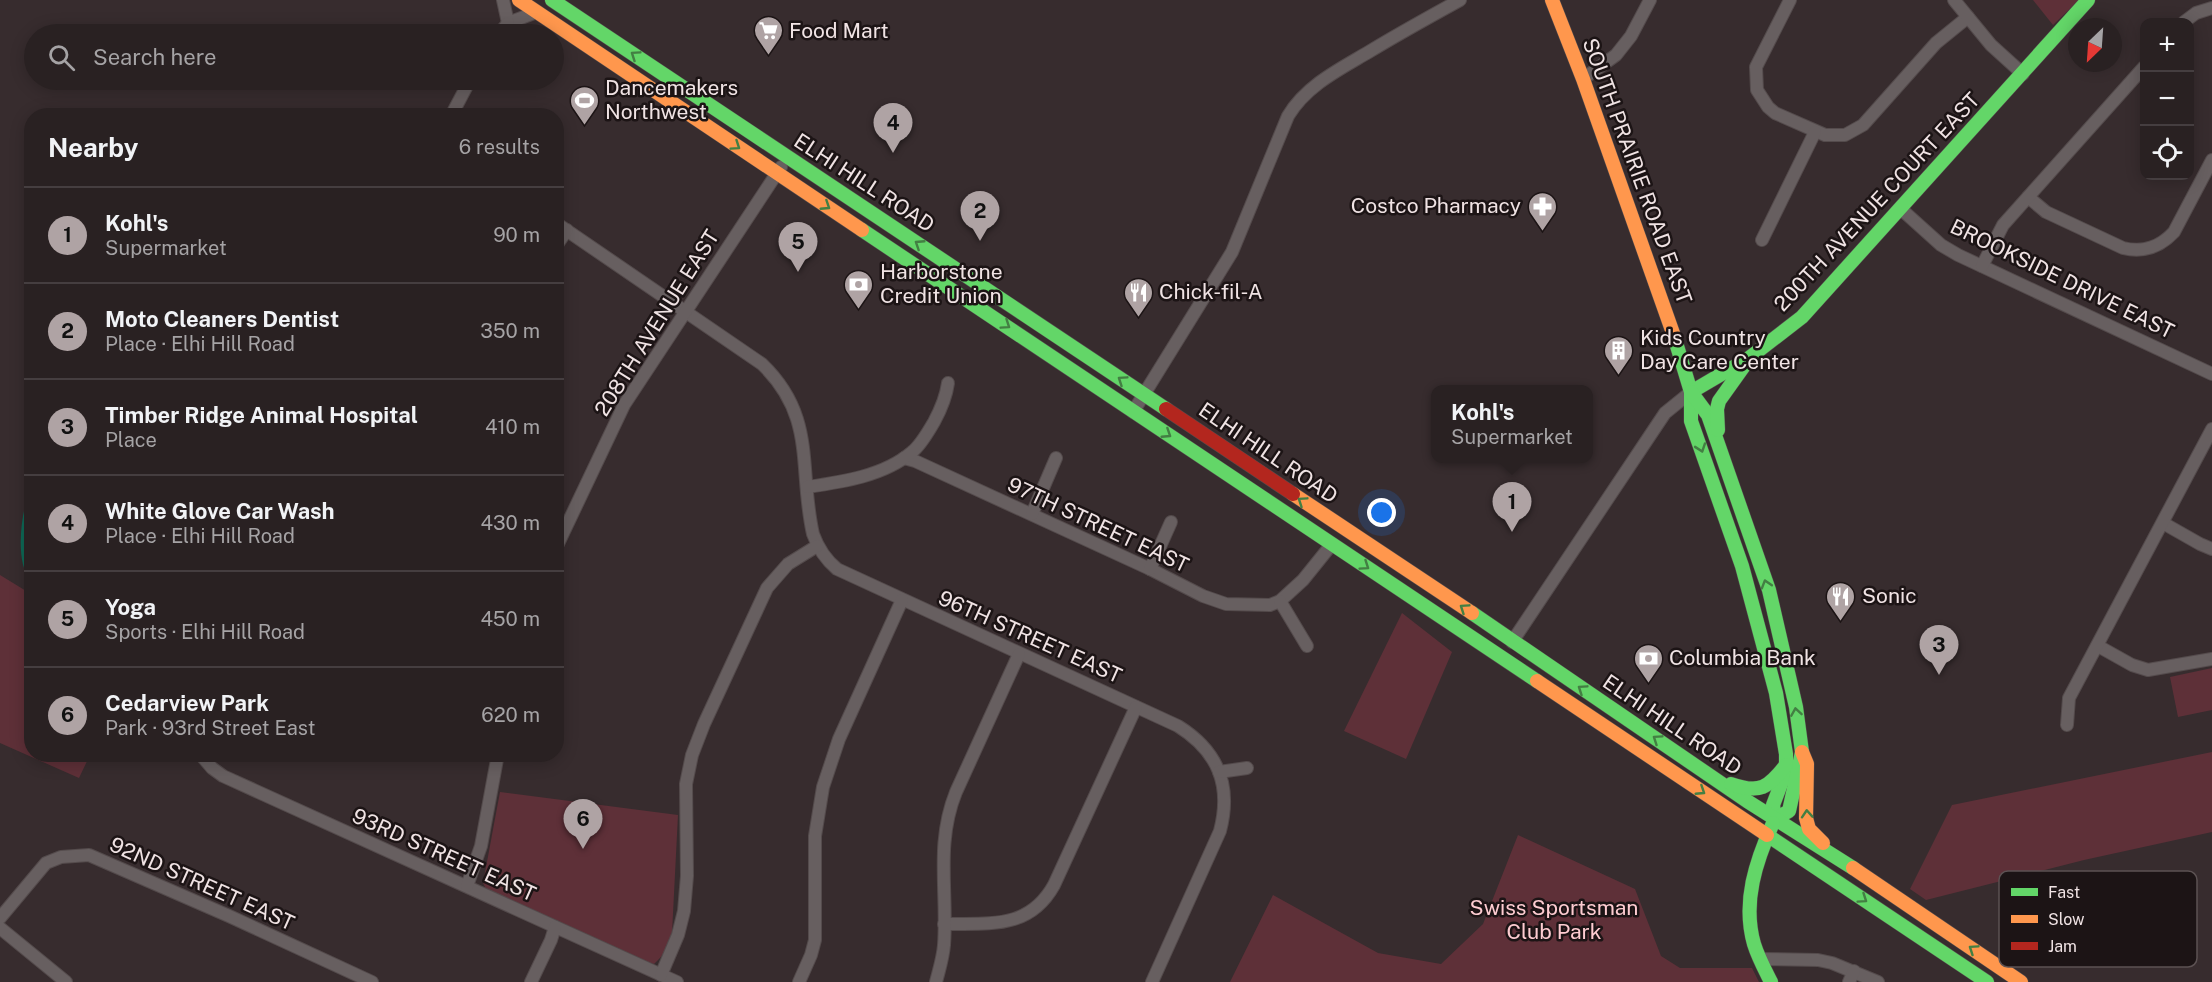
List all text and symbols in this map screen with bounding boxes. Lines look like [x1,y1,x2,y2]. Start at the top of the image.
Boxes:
supermarket icon: Food Mart [752,15,784,57]
place label: Food Mart [789,18,889,43]
north arrow [2068,18,2122,72]
map controls [2140,18,2194,180]
button: + [2140,18,2194,72]
search box [24,24,564,90]
street label: SOUTH PRAIRIE ROAD EAST [1578,35,1697,307]
icon: search [45,41,78,74]
text: Search here [93,44,217,70]
one-way arrow [631,51,642,62]
button: − [2140,72,2194,126]
place label: Dancemakers Northwest [605,75,738,124]
sports icon: Dancemakers Northwest [568,84,600,126]
street label: 200TH AVENUE COURT EAST [1769,87,1985,316]
pin: 4 [874,104,912,153]
button: locate [2140,126,2194,180]
street label: ELHI HILL ROAD [790,128,939,237]
text: Nearby [48,132,138,163]
text: 6 results [459,135,540,159]
one-way arrow [729,139,740,150]
pharmacy icon: Costco Pharmacy [1526,190,1558,232]
pin: 2 [960,192,1000,241]
place label: Costco Pharmacy [1351,193,1521,218]
one-way arrow [819,199,830,210]
text: Kohl's [105,210,168,236]
street label: BROOKSIDE DRIVE EAST [1946,213,2178,344]
pin: 5 [778,222,818,272]
text: 1 [63,223,72,247]
text: 90 m [493,223,540,247]
street label: 208TH AVENUE EAST [589,225,724,420]
text: Supermarket [105,236,227,260]
one-way arrow [915,240,926,251]
place label: Harborstone Credit Union [880,259,1003,308]
bank icon: Harborstone Credit Union [843,268,875,310]
restaurant icon: Chick-fil-A [1122,276,1154,318]
place label: Chick-fil-A [1159,279,1263,304]
text: Moto Cleaners Dentist [105,306,339,332]
one-way arrow [999,318,1010,329]
text: 2 [61,319,74,343]
text: 350 m [480,319,540,343]
place label: Kids Country Day Care Center [1640,325,1799,374]
text: Place · Elhi Hill Road [105,332,295,356]
building icon: Kids Country Day Care Center [1603,334,1635,376]
one-way arrow [1118,376,1129,387]
popup [1431,385,1593,463]
street label: ELHI HILL ROAD [1194,397,1342,508]
text: Kohl's [1451,399,1514,425]
text: Timber Ridge Animal Hospital [105,402,418,428]
text: 3 [61,415,74,439]
text: 410 m [485,415,540,439]
text: Supermarket [1451,425,1573,449]
one-way arrow [1161,427,1172,438]
text: Place [105,428,157,452]
one-way arrow [1693,443,1706,453]
street label: 97TH STREET EAST [1004,472,1193,578]
pin: 1 [1492,482,1532,532]
one-way arrow [1297,497,1308,508]
text: White Glove Car Wash [105,498,335,524]
your location [1367,498,1396,527]
text: 4 [61,511,74,535]
text: 430 m [481,511,540,535]
text: Place · Elhi Hill Road [105,524,295,548]
one-way arrow [1358,558,1369,569]
one-way arrow [1761,579,1773,590]
restaurant icon: Sonic [1825,580,1857,622]
place label: Sonic [1862,583,1917,608]
street label: 96TH STREET EAST [935,585,1126,688]
text: Yoga [105,594,156,620]
one-way arrow [1460,604,1470,616]
text: 5 [61,607,74,631]
text: 450 m [480,607,540,631]
text: Sports · Elhi Hill Road [105,620,305,644]
pin: 3 [1920,626,1958,675]
bank icon: Columbia Bank [1632,642,1664,684]
place label: Columbia Bank [1669,645,1816,670]
street label: ELHI HILL ROAD [1598,669,1746,780]
one-way arrow [1578,685,1589,696]
text: Cedarview Park [105,690,269,716]
text: 6 [61,703,74,727]
text: 620 m [481,703,540,727]
one-way arrow [1791,707,1803,717]
text: Park · 93rd Street East [105,716,315,740]
one-way arrow [1652,735,1663,746]
one-way arrow [1695,783,1705,795]
pin: 6 [564,800,602,849]
street label: 93RD STREET EAST [349,803,540,906]
one-way arrow [1801,809,1814,818]
street label: 92ND STREET EAST [106,832,298,936]
legend [1999,871,2197,967]
text: Fast [2048,883,2080,902]
one-way arrow [1857,892,1868,903]
park label: Swiss Sportsman Club Park [1469,895,1639,944]
text: Slow [2048,910,2085,929]
text: Jam [2048,937,2077,956]
one-way arrow [1968,945,1979,956]

